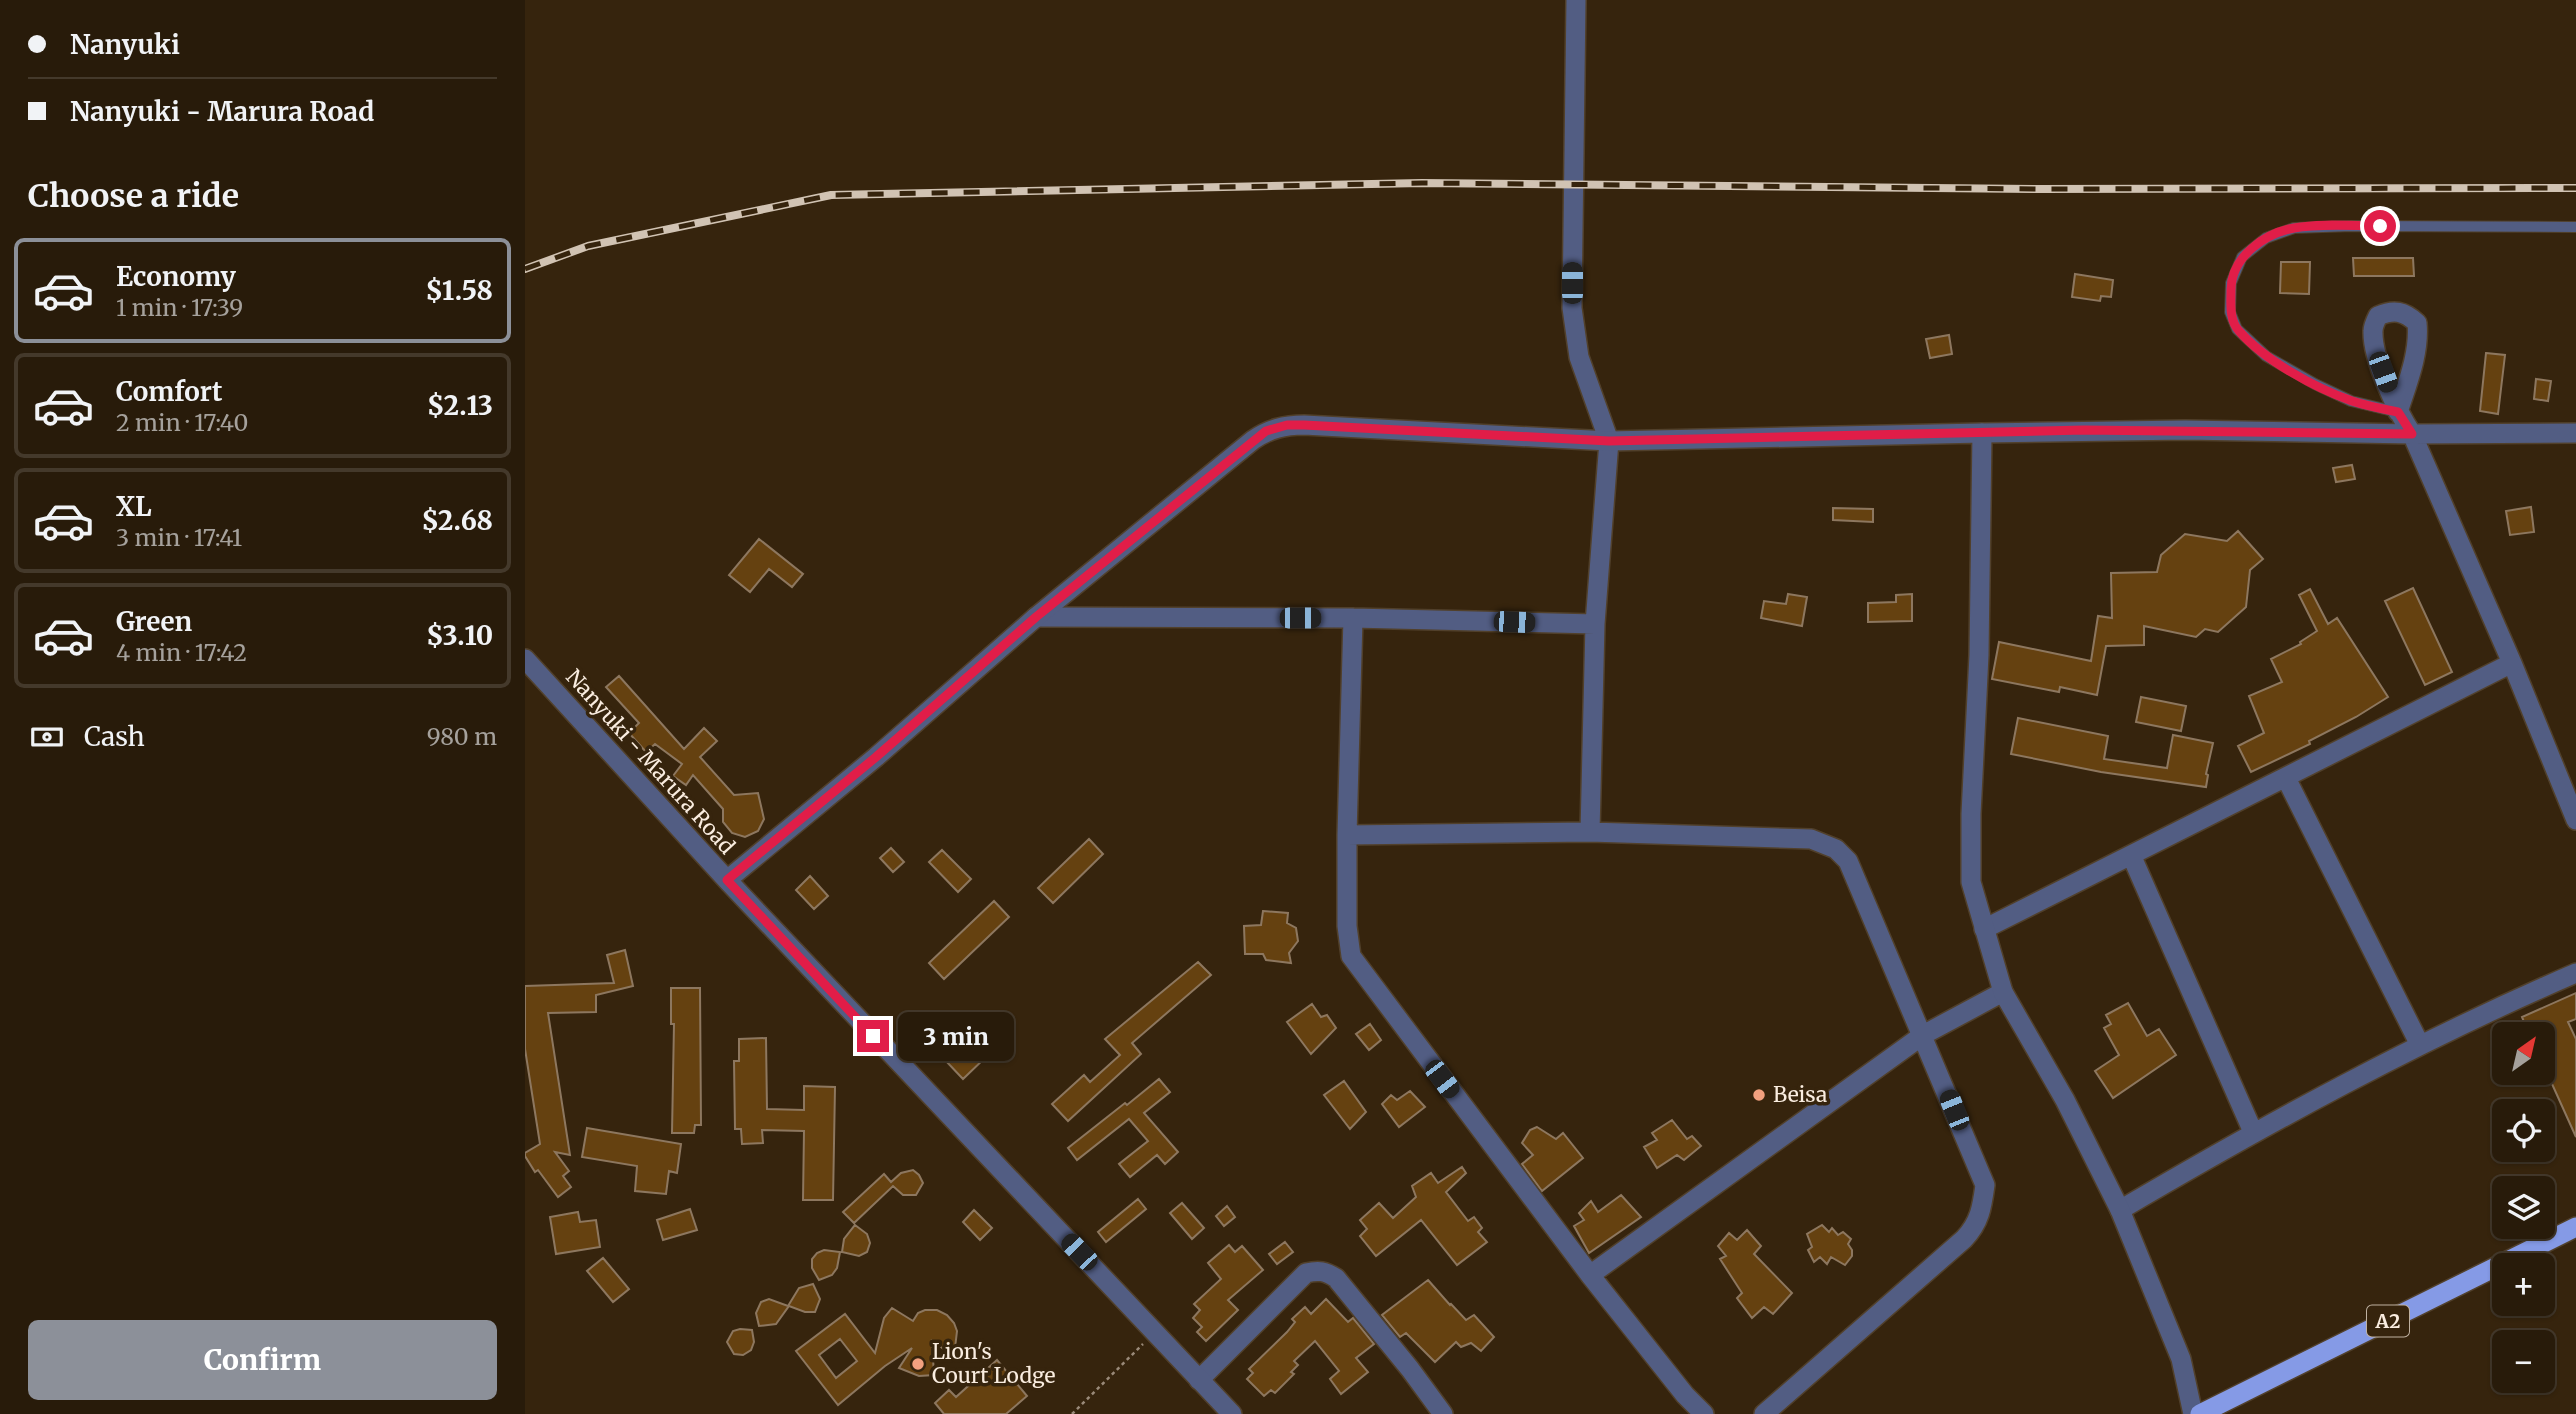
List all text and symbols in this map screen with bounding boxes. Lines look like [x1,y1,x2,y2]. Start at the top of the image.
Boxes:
text: Nanyuki [70,28,180,61]
text: Nanyuki - Marura Road [70,95,374,128]
text: Choose a ride [28,176,239,216]
route start [2364,210,2396,242]
icon: car [32,259,95,322]
text: Economy [116,260,236,293]
car [1562,262,1583,304]
text: $1.58 [426,274,493,307]
text: 1 min · 17:39 [116,293,243,322]
car [2366,349,2401,395]
icon: car [32,374,95,437]
text: Comfort [116,375,222,408]
text: $2.13 [427,389,493,422]
text: 2 min · 17:40 [116,408,248,437]
icon: car [32,489,95,552]
text: XL [116,490,152,523]
text: $2.68 [421,504,493,537]
text: 3 min · 17:41 [116,523,242,552]
icon: car [32,604,95,667]
text: Green [116,605,192,638]
car [1280,608,1322,629]
car [1493,611,1536,633]
text: $3.10 [426,619,493,652]
text: 4 min · 17:42 [116,638,247,667]
street label: Nanyuki - Marura Road [560,664,741,860]
icon: cash [28,718,66,756]
text: Cash [84,720,145,753]
text: 980 m [427,722,497,751]
callout: 3 min [897,1012,1013,1060]
route end [857,1020,889,1052]
text: 3 min [923,1022,989,1051]
north arrow [2492,1022,2555,1085]
map controls [2492,1022,2555,1393]
car [1421,1056,1464,1102]
place label: Beisa [1773,1081,1827,1108]
marker: Beisa [1751,1087,1767,1103]
car [1937,1087,1972,1133]
button: locate [2492,1099,2555,1162]
button: layers [2492,1176,2555,1239]
car [1057,1230,1102,1274]
button: + [2492,1253,2555,1316]
road number: A2 [2367,1306,2409,1336]
button: Confirm [28,1320,497,1400]
button: − [2492,1330,2555,1393]
place label: Lion's Court Lodge [932,1338,1056,1389]
marker: Lion's Court Lodge [910,1356,926,1372]

